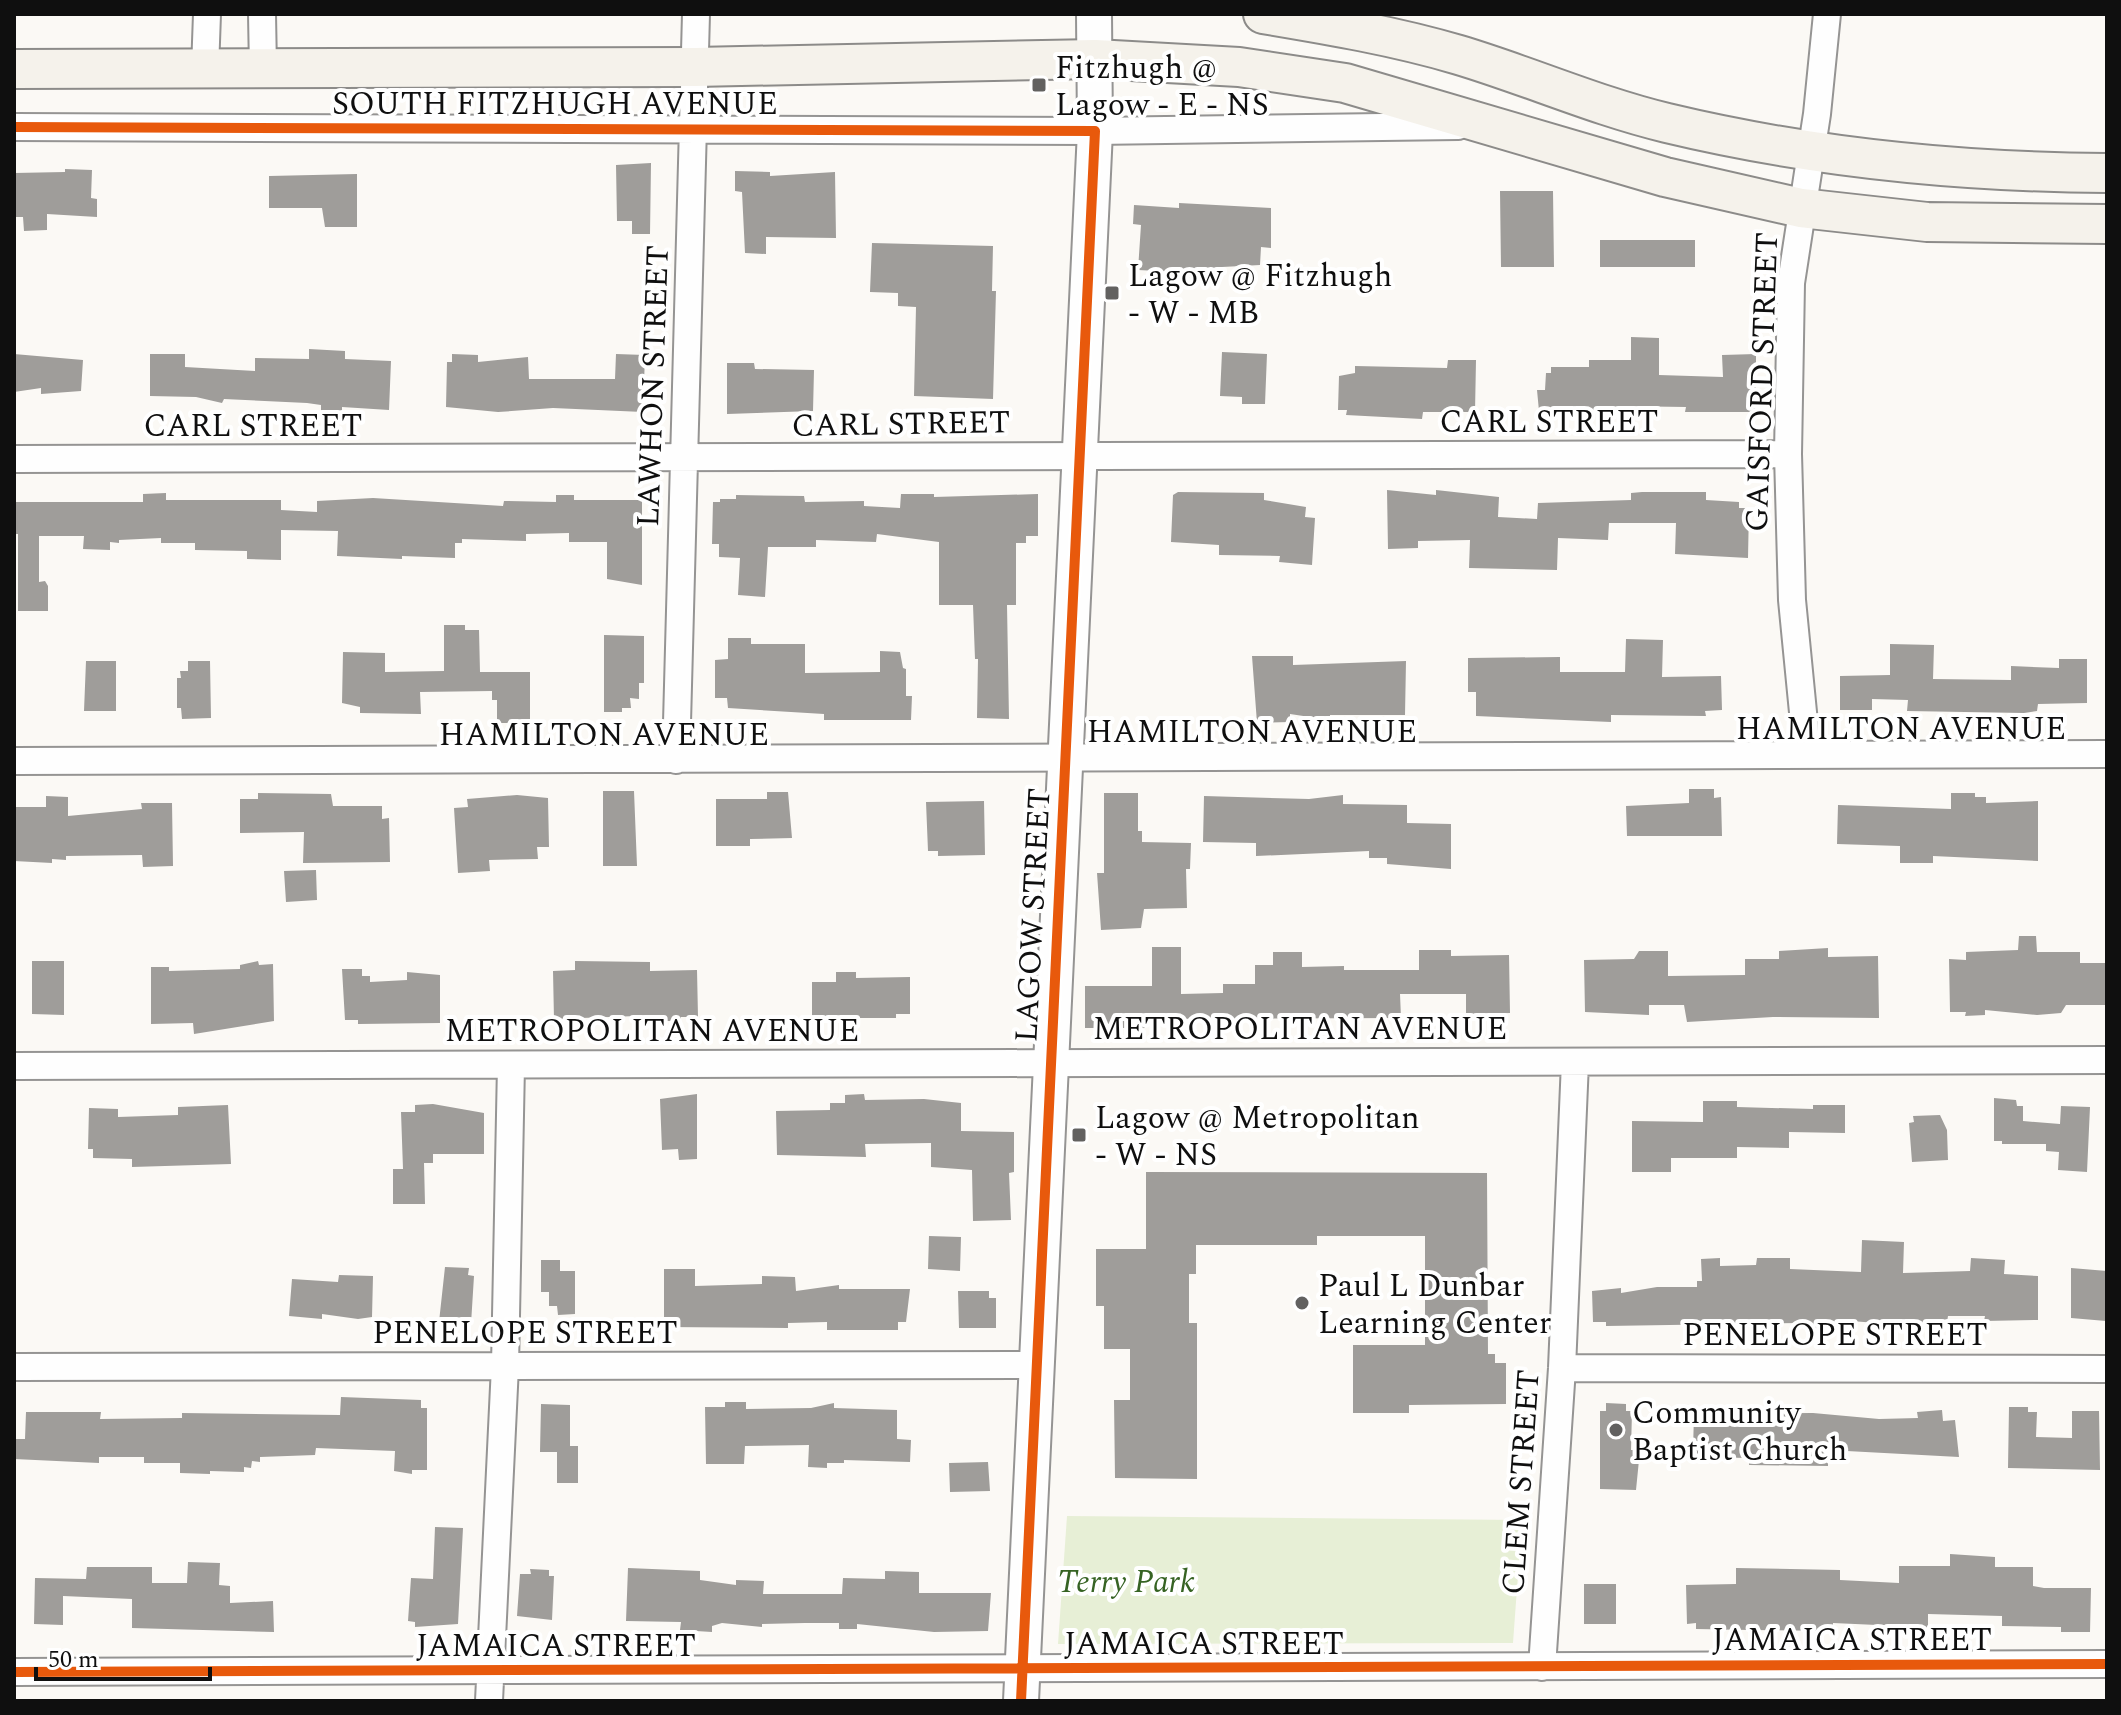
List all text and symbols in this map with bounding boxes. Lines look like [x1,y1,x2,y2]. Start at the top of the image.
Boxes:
place label: Fitzhugh @ Lagow - E - NS [1055,44,1269,130]
marker: Fitzhugh @ Lagow - E - NS [1030,76,1048,94]
street label: SOUTH FITZHUGH AVENUE [332,80,778,129]
street label: GAISFORD STREET [1733,231,1792,533]
street label: LAWHON STREET [624,244,683,528]
place label: Lagow @ Fitzhugh - W - MB [1128,252,1392,338]
marker: Lagow @ Fitzhugh - W - MB [1103,284,1121,302]
street label: CARL STREET [791,398,1011,451]
street label: CARL STREET [1440,398,1658,447]
street label: CARL STREET [144,402,362,451]
street label: HAMILTON AVENUE [1736,705,2066,754]
street label: HAMILTON AVENUE [1087,708,1417,757]
street label: HAMILTON AVENUE [439,711,769,760]
street label: LAGOW STREET [1002,787,1065,1044]
street label: METROPOLITAN AVENUE [1093,1005,1507,1054]
street label: METROPOLITAN AVENUE [445,1007,859,1056]
place label: Lagow @ Metropolitan - W - NS [1095,1094,1420,1180]
marker: Lagow @ Metropolitan - W - NS [1070,1126,1088,1144]
place label: Paul L Dunbar Learning Center [1318,1262,1552,1348]
marker: Paul L Dunbar Learning Center [1293,1294,1311,1312]
street label: PENELOPE STREET [372,1309,678,1358]
street label: PENELOPE STREET [1682,1311,1988,1360]
street label: CLEM STREET [1489,1368,1554,1596]
place label: Community Baptist Church [1632,1389,1848,1475]
marker: Community Baptist Church [1607,1421,1625,1439]
park label: Terry Park [1057,1558,1195,1607]
street label: JAMAICA STREET [1712,1616,1992,1665]
street label: JAMAICA STREET [1064,1620,1344,1669]
street label: JAMAICA STREET [416,1622,696,1671]
scale bar [36,1631,210,1681]
text: 50 m [48,1642,99,1678]

